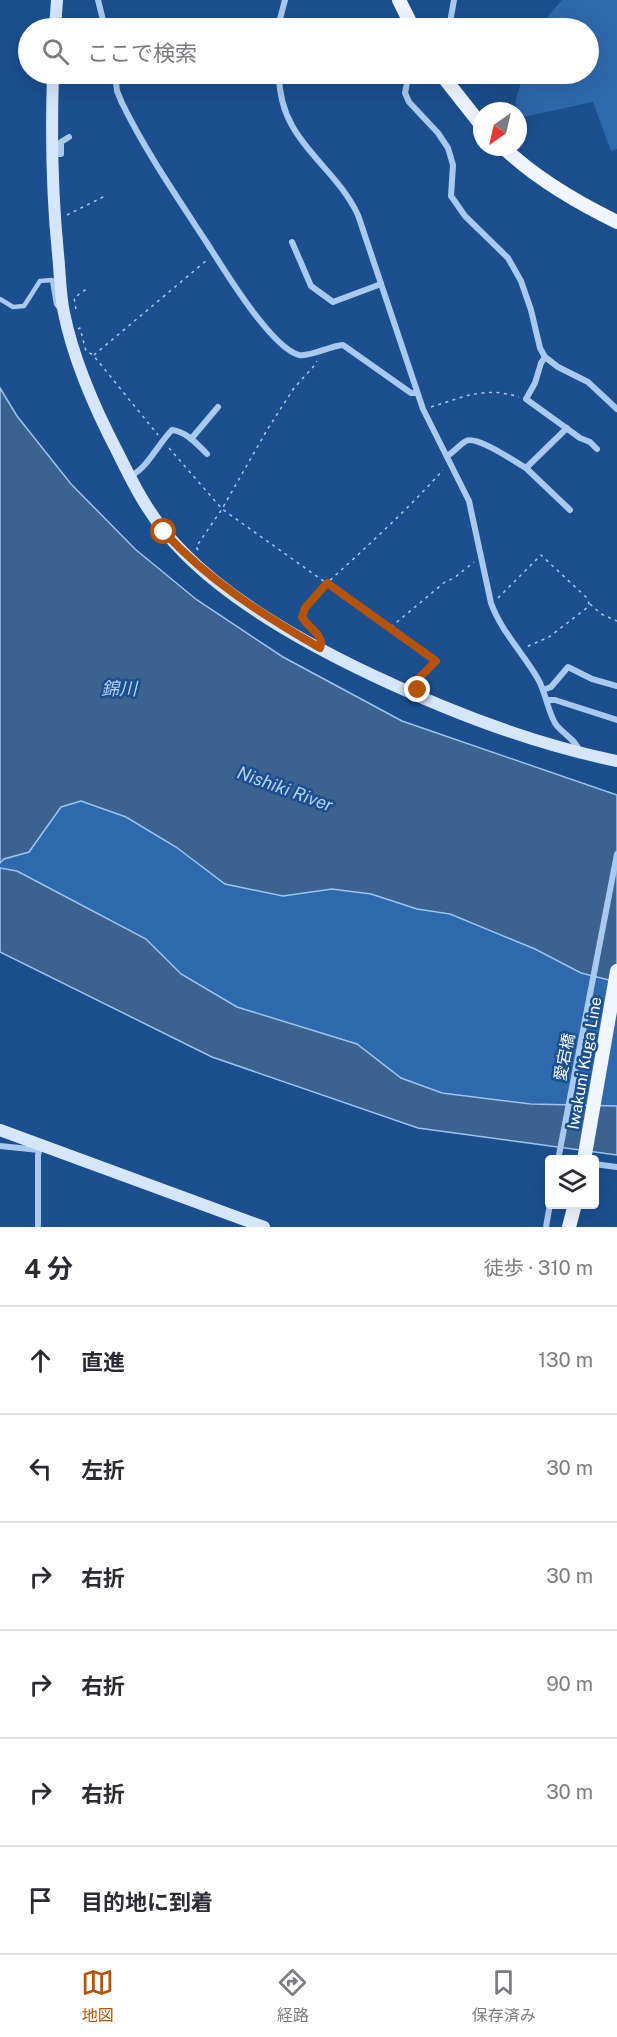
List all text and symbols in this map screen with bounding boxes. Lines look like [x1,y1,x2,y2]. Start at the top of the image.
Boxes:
search box [18,18,599,84]
icon: search [39,35,72,68]
text: ここで検索 [87,40,197,66]
north arrow [473,102,527,156]
route start [150,518,176,544]
route end [404,676,430,702]
water label: 錦川 [101,678,139,699]
water label: Nishiki River [234,761,336,816]
street label: Iwakuni Kuga Line [563,995,606,1131]
street label: 愛宕橋 [551,1032,578,1082]
map controls [545,1155,599,1209]
button: layers [545,1155,599,1209]
text: 4 分 [24,1253,73,1284]
text: 徒歩 · 310 m [484,1256,593,1280]
icon: ahead [24,1344,57,1377]
text: 130 m [538,1348,593,1372]
text: 直進 [81,1349,125,1375]
icon: left [24,1452,57,1485]
text: 30 m [546,1456,593,1480]
text: 左折 [81,1457,125,1483]
icon: right [24,1560,57,1593]
text: 30 m [546,1564,593,1588]
text: 右折 [81,1565,125,1591]
icon: right [24,1668,57,1701]
text: 90 m [546,1672,593,1696]
text: 右折 [81,1673,125,1699]
icon: right [24,1776,57,1809]
text: 30 m [546,1780,593,1804]
text: 右折 [81,1781,125,1807]
icon: arrive [24,1884,57,1917]
text: 目的地に到着 [81,1889,213,1915]
tab: 地図 [81,1966,114,2026]
tab: 経路 [276,1966,309,2026]
tab: 保存済み [472,1966,536,2026]

